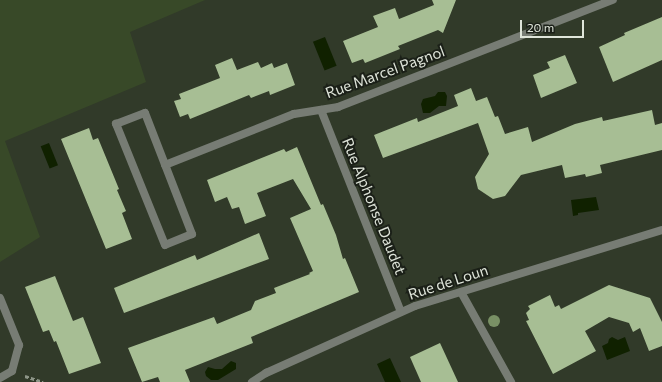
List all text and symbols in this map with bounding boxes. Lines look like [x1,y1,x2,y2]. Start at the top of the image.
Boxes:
scale bar [522,12,586,38]
text: 20 m [527,20,554,34]
street label: Rue Marcel Pagnol [323,42,447,102]
street label: Rue Alphonse Daudet [338,135,410,277]
street label: Rue de Loun [406,261,490,303]

